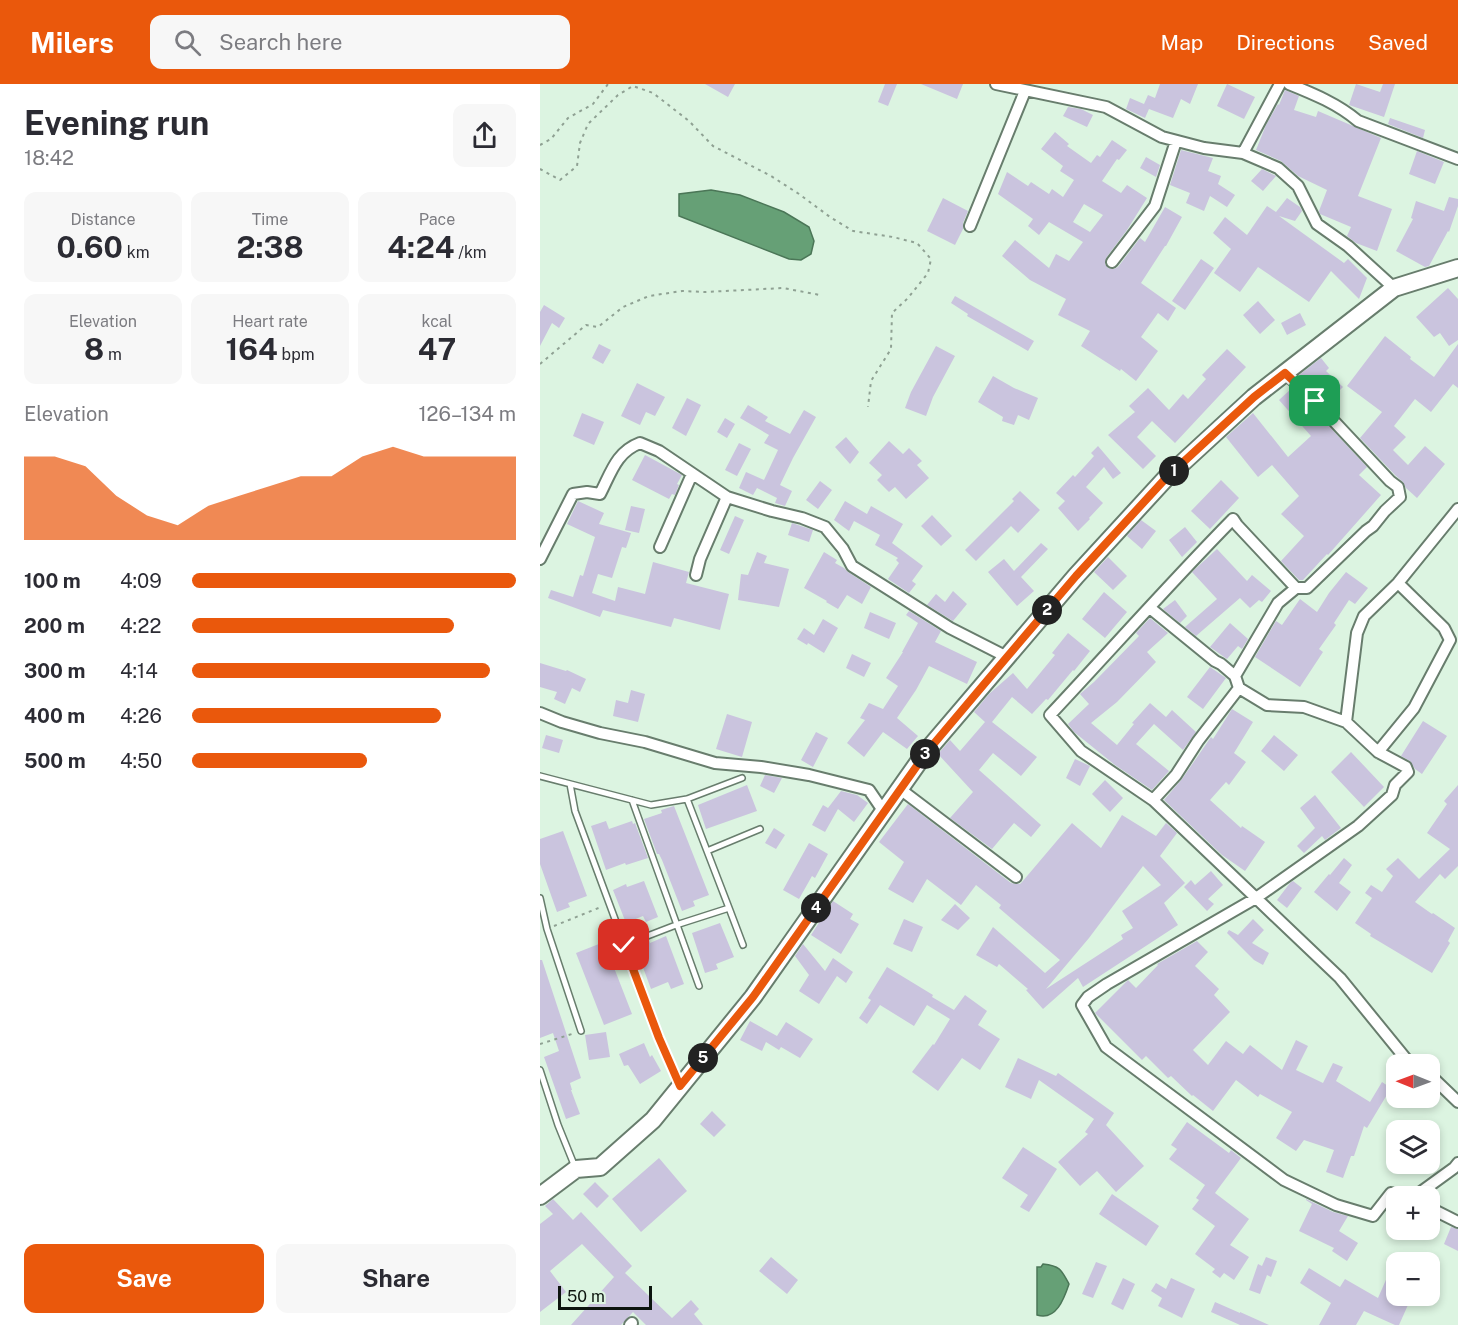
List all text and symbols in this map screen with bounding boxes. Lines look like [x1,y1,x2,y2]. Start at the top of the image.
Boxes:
search box [150,15,570,69]
text: Milers [30,26,114,59]
icon: search [171,26,204,59]
text: Search here [219,29,343,55]
text: Map [1161,30,1203,55]
text: Directions [1236,30,1335,55]
text: Saved [1368,30,1428,55]
text: Evening run [24,104,209,142]
button: share [453,104,516,167]
text: 18:42 [24,146,74,170]
text: Distance [71,210,135,229]
text: Time [252,210,288,229]
text: Pace [419,210,455,229]
text: 0.60 [56,229,123,265]
text: 2:38 [236,229,304,265]
text: 4:24 [387,229,454,265]
text: km [123,243,150,262]
text: /km [454,243,487,262]
text: Elevation [69,312,137,331]
text: Heart rate [232,312,308,331]
text: kcal [422,312,452,331]
text: 8 [84,331,104,367]
text: 164 [225,331,278,367]
text: 47 [418,331,456,367]
text: m [104,345,122,364]
text: bpm [278,345,315,364]
pin [1289,375,1340,426]
icon: arrive [1298,384,1331,417]
text: Elevation [24,402,109,426]
text: 126–134 m [418,402,516,426]
pin: 1 [1159,456,1189,486]
text: 1 [1171,461,1177,480]
text: 100 m [24,569,81,593]
text: 4:09 [120,569,162,593]
pin: 2 [1032,595,1062,625]
text: 2 [1042,600,1052,619]
text: 200 m [24,614,85,638]
text: 4:22 [120,614,161,638]
text: 300 m [24,659,85,683]
text: 4:14 [120,659,158,683]
text: 400 m [24,704,85,728]
text: 4:26 [120,704,162,728]
pin: 3 [910,739,940,769]
text: 3 [920,744,930,763]
text: 500 m [24,749,86,773]
text: 4:50 [120,749,162,773]
pin: 4 [801,893,831,923]
text: 4 [811,898,821,917]
pin [598,919,649,970]
icon: check [607,928,640,961]
pin: 5 [688,1043,718,1073]
text: 5 [698,1048,708,1067]
north arrow [1386,1054,1440,1108]
map controls [1386,1054,1440,1306]
button: layers [1386,1120,1440,1174]
button: + [1386,1186,1440,1240]
button: Save [24,1244,264,1313]
button: Share [276,1244,516,1313]
button: − [1386,1252,1440,1306]
scale bar [558,1283,652,1310]
text: 50 m [567,1287,605,1306]

